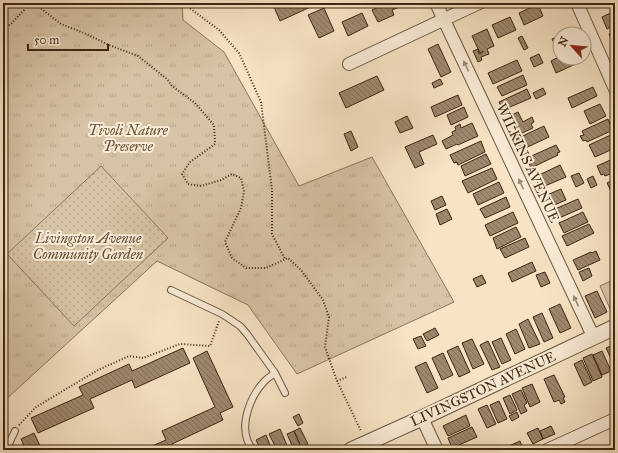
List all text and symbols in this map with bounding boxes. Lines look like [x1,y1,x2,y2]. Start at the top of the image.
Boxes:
scale bar [28,26,108,52]
north arrow [552,26,592,66]
text: 50 m [34,33,59,47]
text: N [556,34,572,49]
one-way arrow [463,60,469,72]
street label: WILKINS AVENUE [493,101,563,225]
park label: Tivoli Nature Preserve [88,122,169,155]
one-way arrow [518,178,524,189]
park label: Livingston Avenue Community Garden [33,230,144,263]
one-way arrow [573,296,579,307]
street label: LIVINGSTON AVENUE [408,348,558,430]

